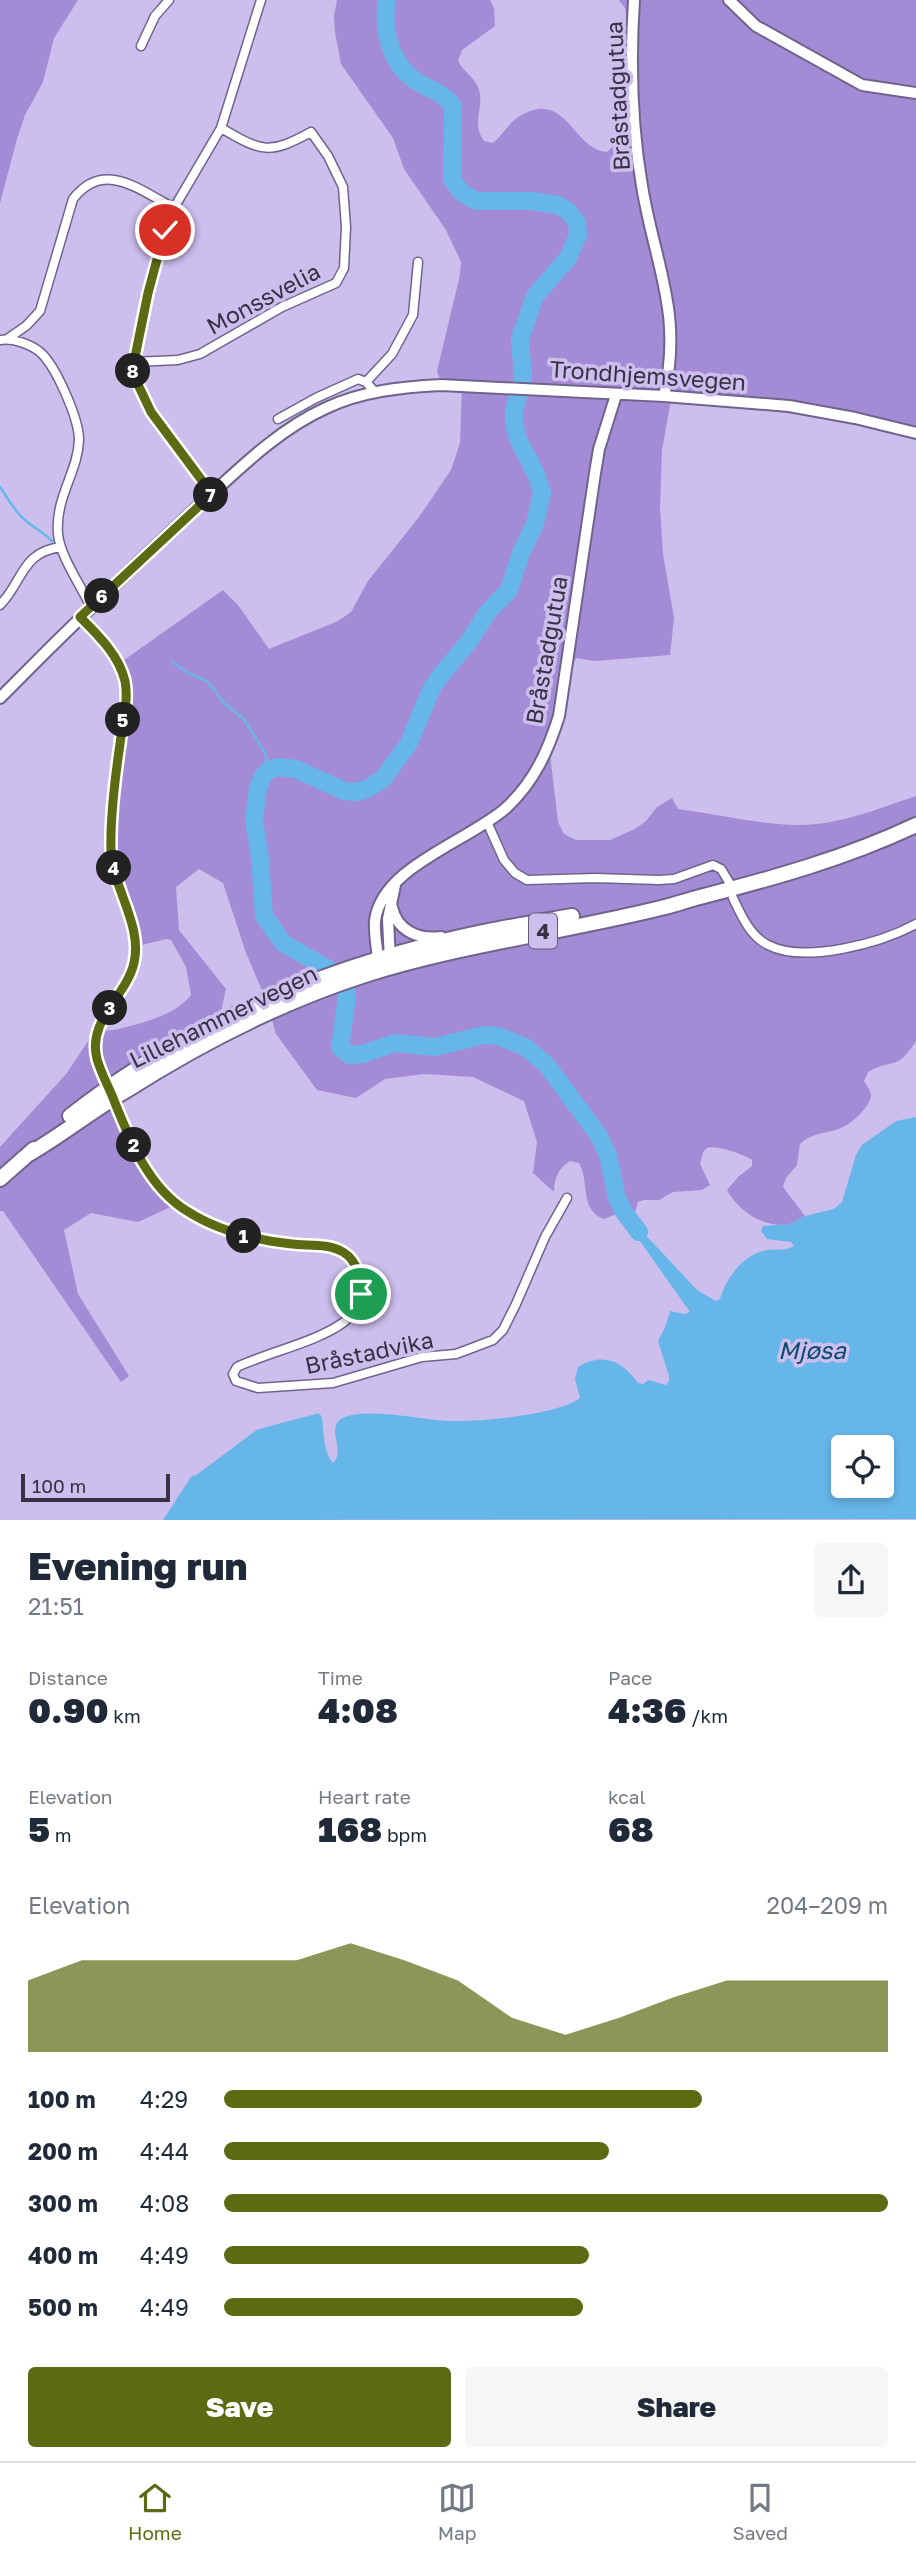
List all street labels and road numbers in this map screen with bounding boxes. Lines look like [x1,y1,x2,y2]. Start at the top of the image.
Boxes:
street label: Bråstadgutua [599,20,635,172]
street label: Monssvelia [202,256,324,340]
street label: Trondhjemsvegen [549,354,747,396]
street label: Bråstadgutua [519,574,573,726]
road number: 4 [529,914,557,948]
street label: Lillehammervegen [125,958,321,1074]
street label: Bråstadvika [302,1325,436,1379]

